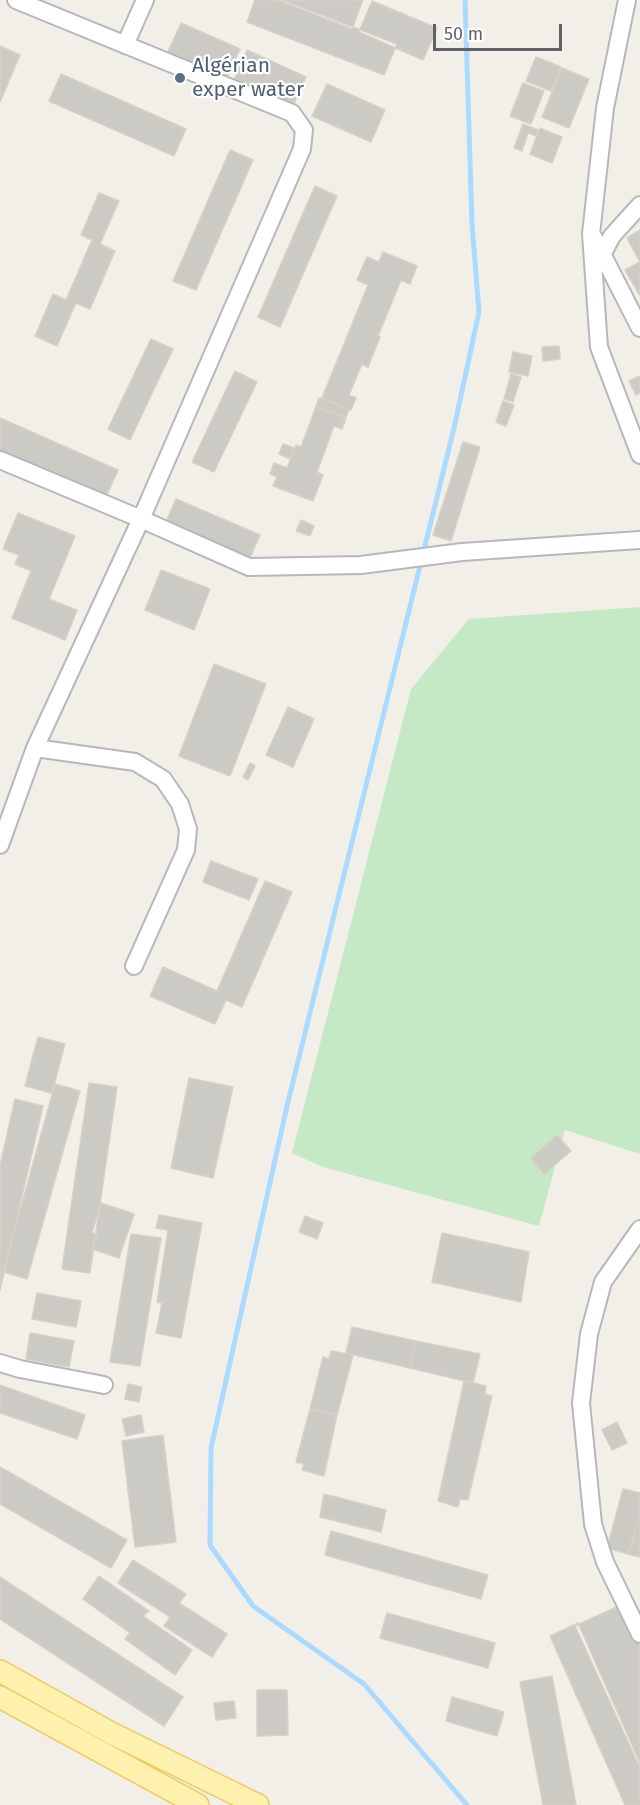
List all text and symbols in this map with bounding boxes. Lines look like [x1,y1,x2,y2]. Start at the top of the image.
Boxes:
scale bar [436,12,565,50]
text: 50 m [444,23,483,45]
place label: Algérian exper water [192,53,304,103]
marker: Algérian exper water [173,71,187,85]

